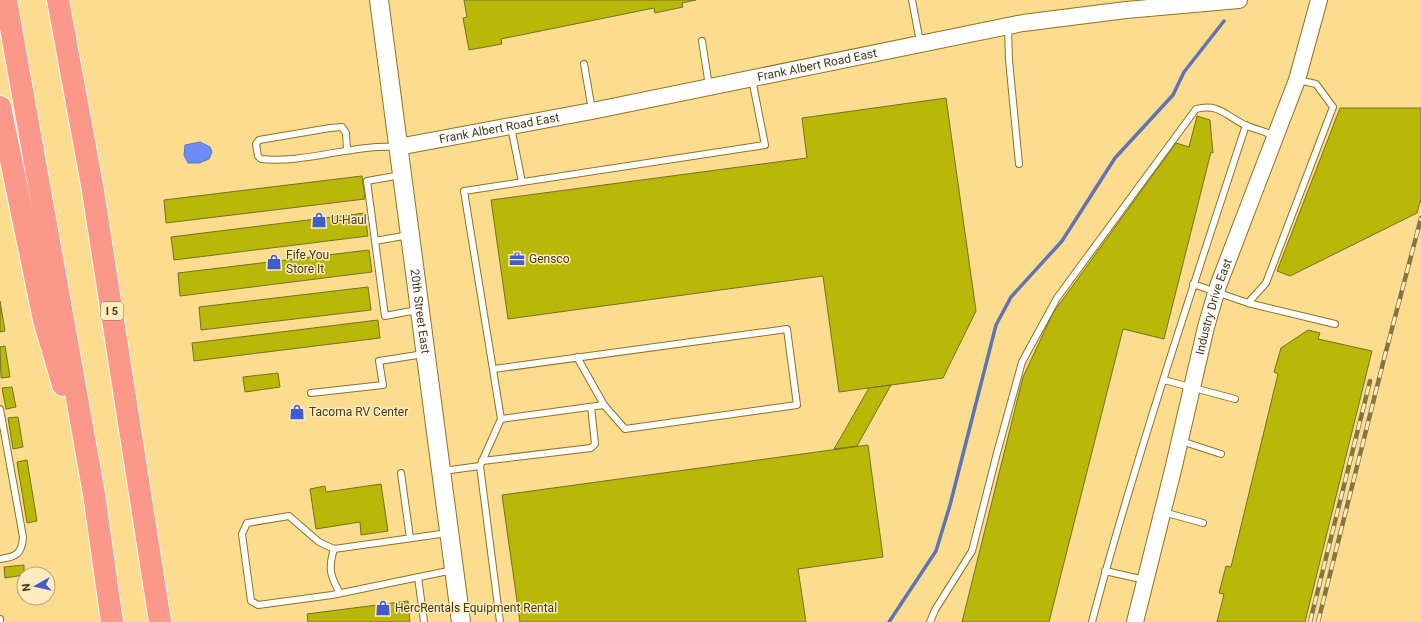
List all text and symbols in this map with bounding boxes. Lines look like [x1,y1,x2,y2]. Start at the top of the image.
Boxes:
street label: Frank Albert Road East [756,46,878,84]
street label: Frank Albert Road East [438,110,560,146]
shop icon: U-Haul [310,211,328,229]
place label: U-Haul [331,213,367,227]
place label: Fife You Store It [286,248,329,276]
office icon: Gensco [508,250,526,268]
place label: Gensco [529,252,570,266]
shop icon: Fife You Store It [265,253,283,271]
street label: Industry Drive East [1193,257,1235,356]
street label: 20th Street East [408,268,433,355]
road number: I 5 [101,302,123,320]
shop icon: Tacoma RV Center [288,403,306,421]
place label: Tacoma RV Center [309,405,408,419]
north arrow [16,566,56,606]
text: N [20,582,34,592]
shop icon: HercRentals Equipment Rental [374,599,392,617]
place label: HercRentals Equipment Rental [395,601,557,615]

